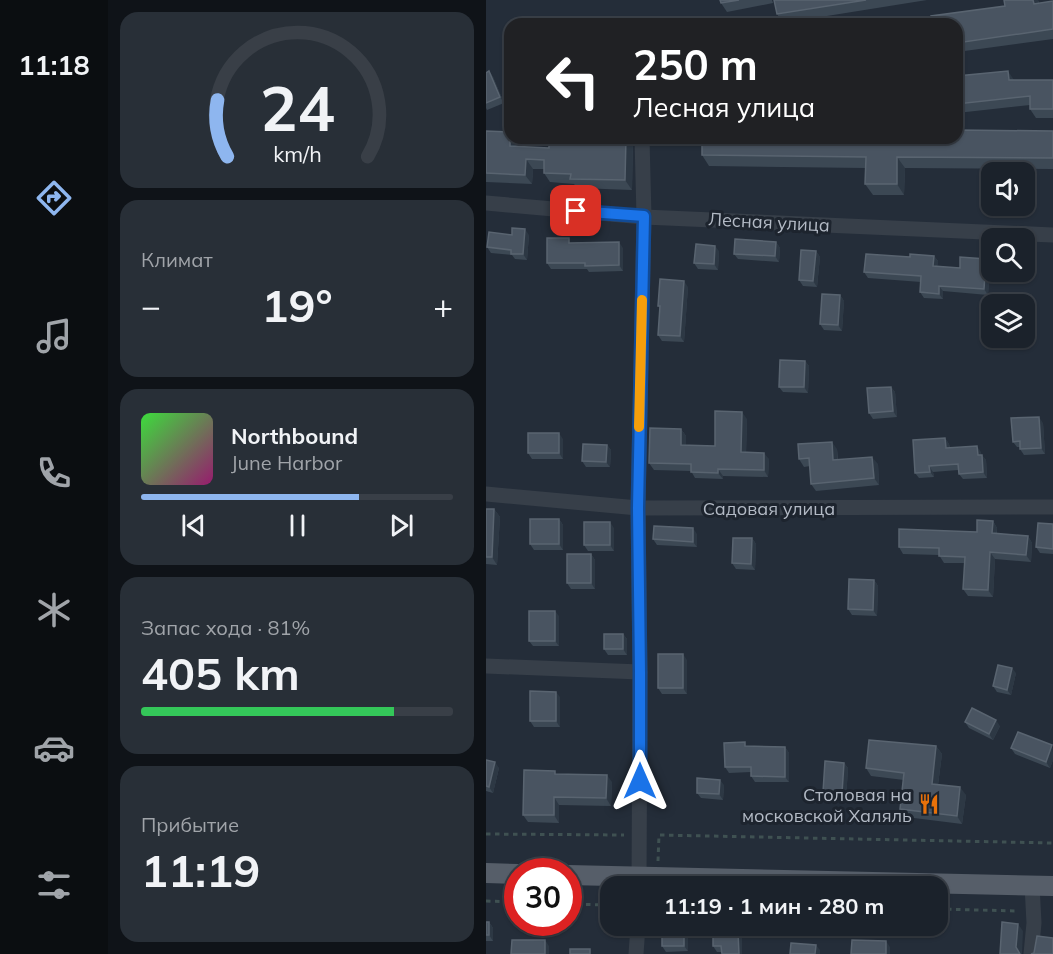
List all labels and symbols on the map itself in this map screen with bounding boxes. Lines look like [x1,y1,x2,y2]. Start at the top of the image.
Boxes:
pin [550,185,601,236]
street label: Лесная улица [708,207,830,237]
street label: Садовая улица [703,497,835,520]
position arrow [608,749,672,813]
place label: Столовая на московской Халяль [742,783,912,827]
restaurant icon: Столовая на московской Халяль [917,792,941,816]
speed limit sign: 30 [504,858,582,936]

